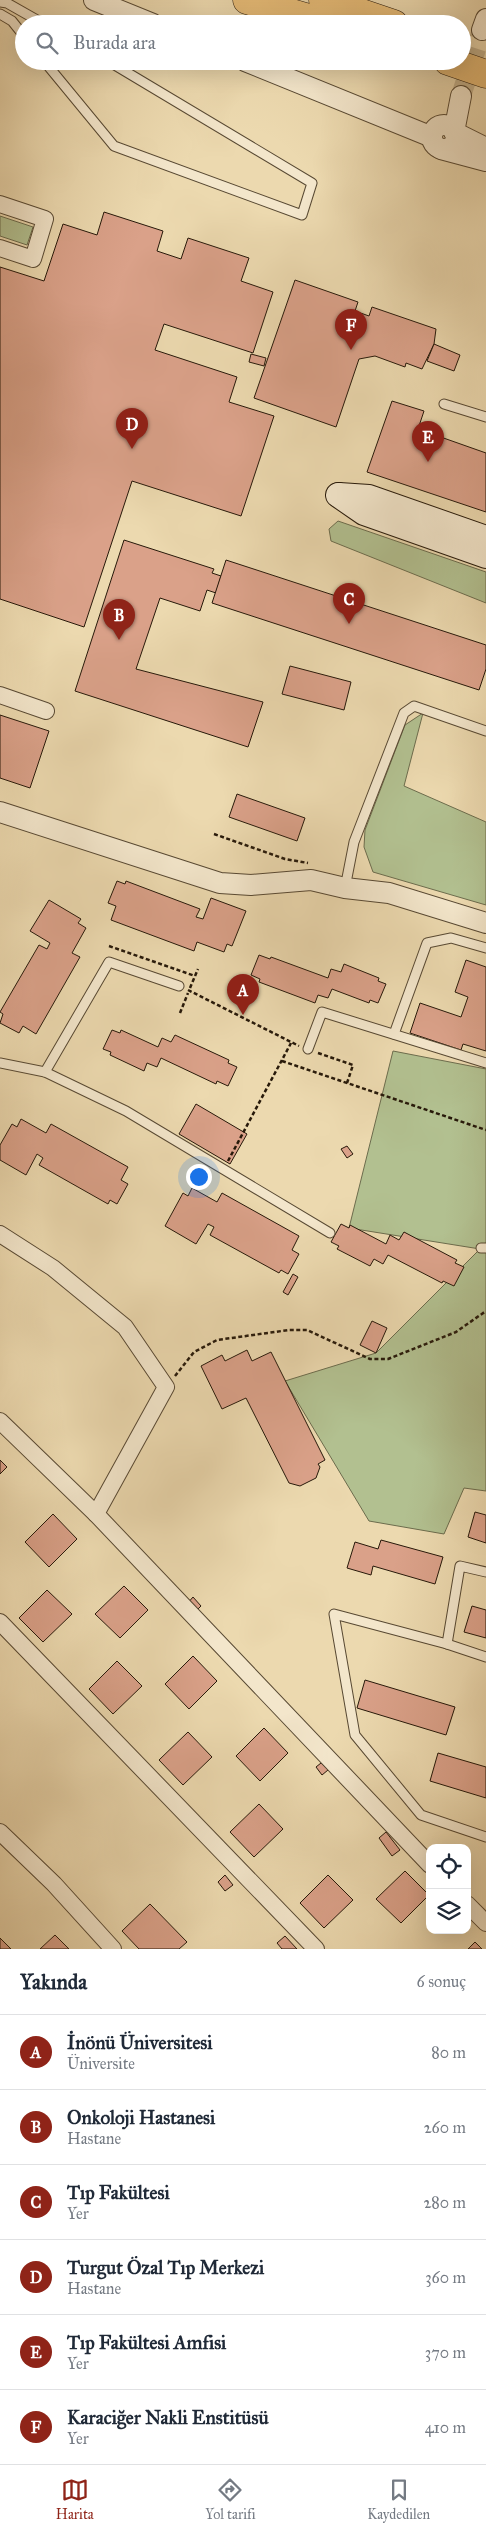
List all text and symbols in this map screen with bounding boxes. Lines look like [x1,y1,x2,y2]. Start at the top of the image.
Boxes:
search box [15,15,471,70]
icon: search [33,29,61,57]
text: Burada ara [73,31,156,54]
pin: F [335,309,367,350]
pin: D [116,408,148,449]
pin: E [412,421,444,462]
pin: C [333,583,365,624]
pin: B [103,599,135,640]
pin: A [227,974,259,1015]
your location [186,1164,212,1190]
map controls [426,1844,471,1934]
button: locate [426,1844,471,1889]
button: layers [426,1889,471,1934]
text: Yakında [20,1969,87,1995]
text: 6 sonuç [416,1972,466,1991]
text: İnönü Üniversitesi [67,2031,212,2054]
text: A [31,2043,41,2062]
text: 80 m [431,2043,466,2062]
text: Üniversite [67,2054,135,2073]
text: Onkoloji Hastanesi [67,2106,215,2129]
text: B [31,2118,41,2137]
text: 260 m [424,2118,466,2137]
text: Hastane [67,2129,121,2148]
text: Tıp Fakültesi [67,2181,170,2204]
text: C [31,2193,41,2212]
text: 280 m [423,2193,466,2212]
text: Yer [67,2204,89,2223]
text: Turgut Özal Tıp Merkezi [67,2256,264,2279]
text: D [30,2268,42,2287]
text: 360 m [425,2268,466,2287]
text: Hastane [67,2279,121,2298]
text: Tıp Fakültesi Amfisi [67,2331,226,2354]
text: E [30,2343,42,2362]
text: 370 m [425,2343,466,2362]
text: Yer [67,2354,89,2373]
text: Karaciğer Nakli Enstitüsü [67,2406,269,2429]
text: F [31,2418,41,2437]
text: 410 m [425,2418,466,2437]
text: Yer [67,2429,89,2448]
tab: Harita [56,2476,94,2523]
tab: Yol tarifi [205,2476,256,2523]
tab: Kaydedilen [367,2476,430,2523]

